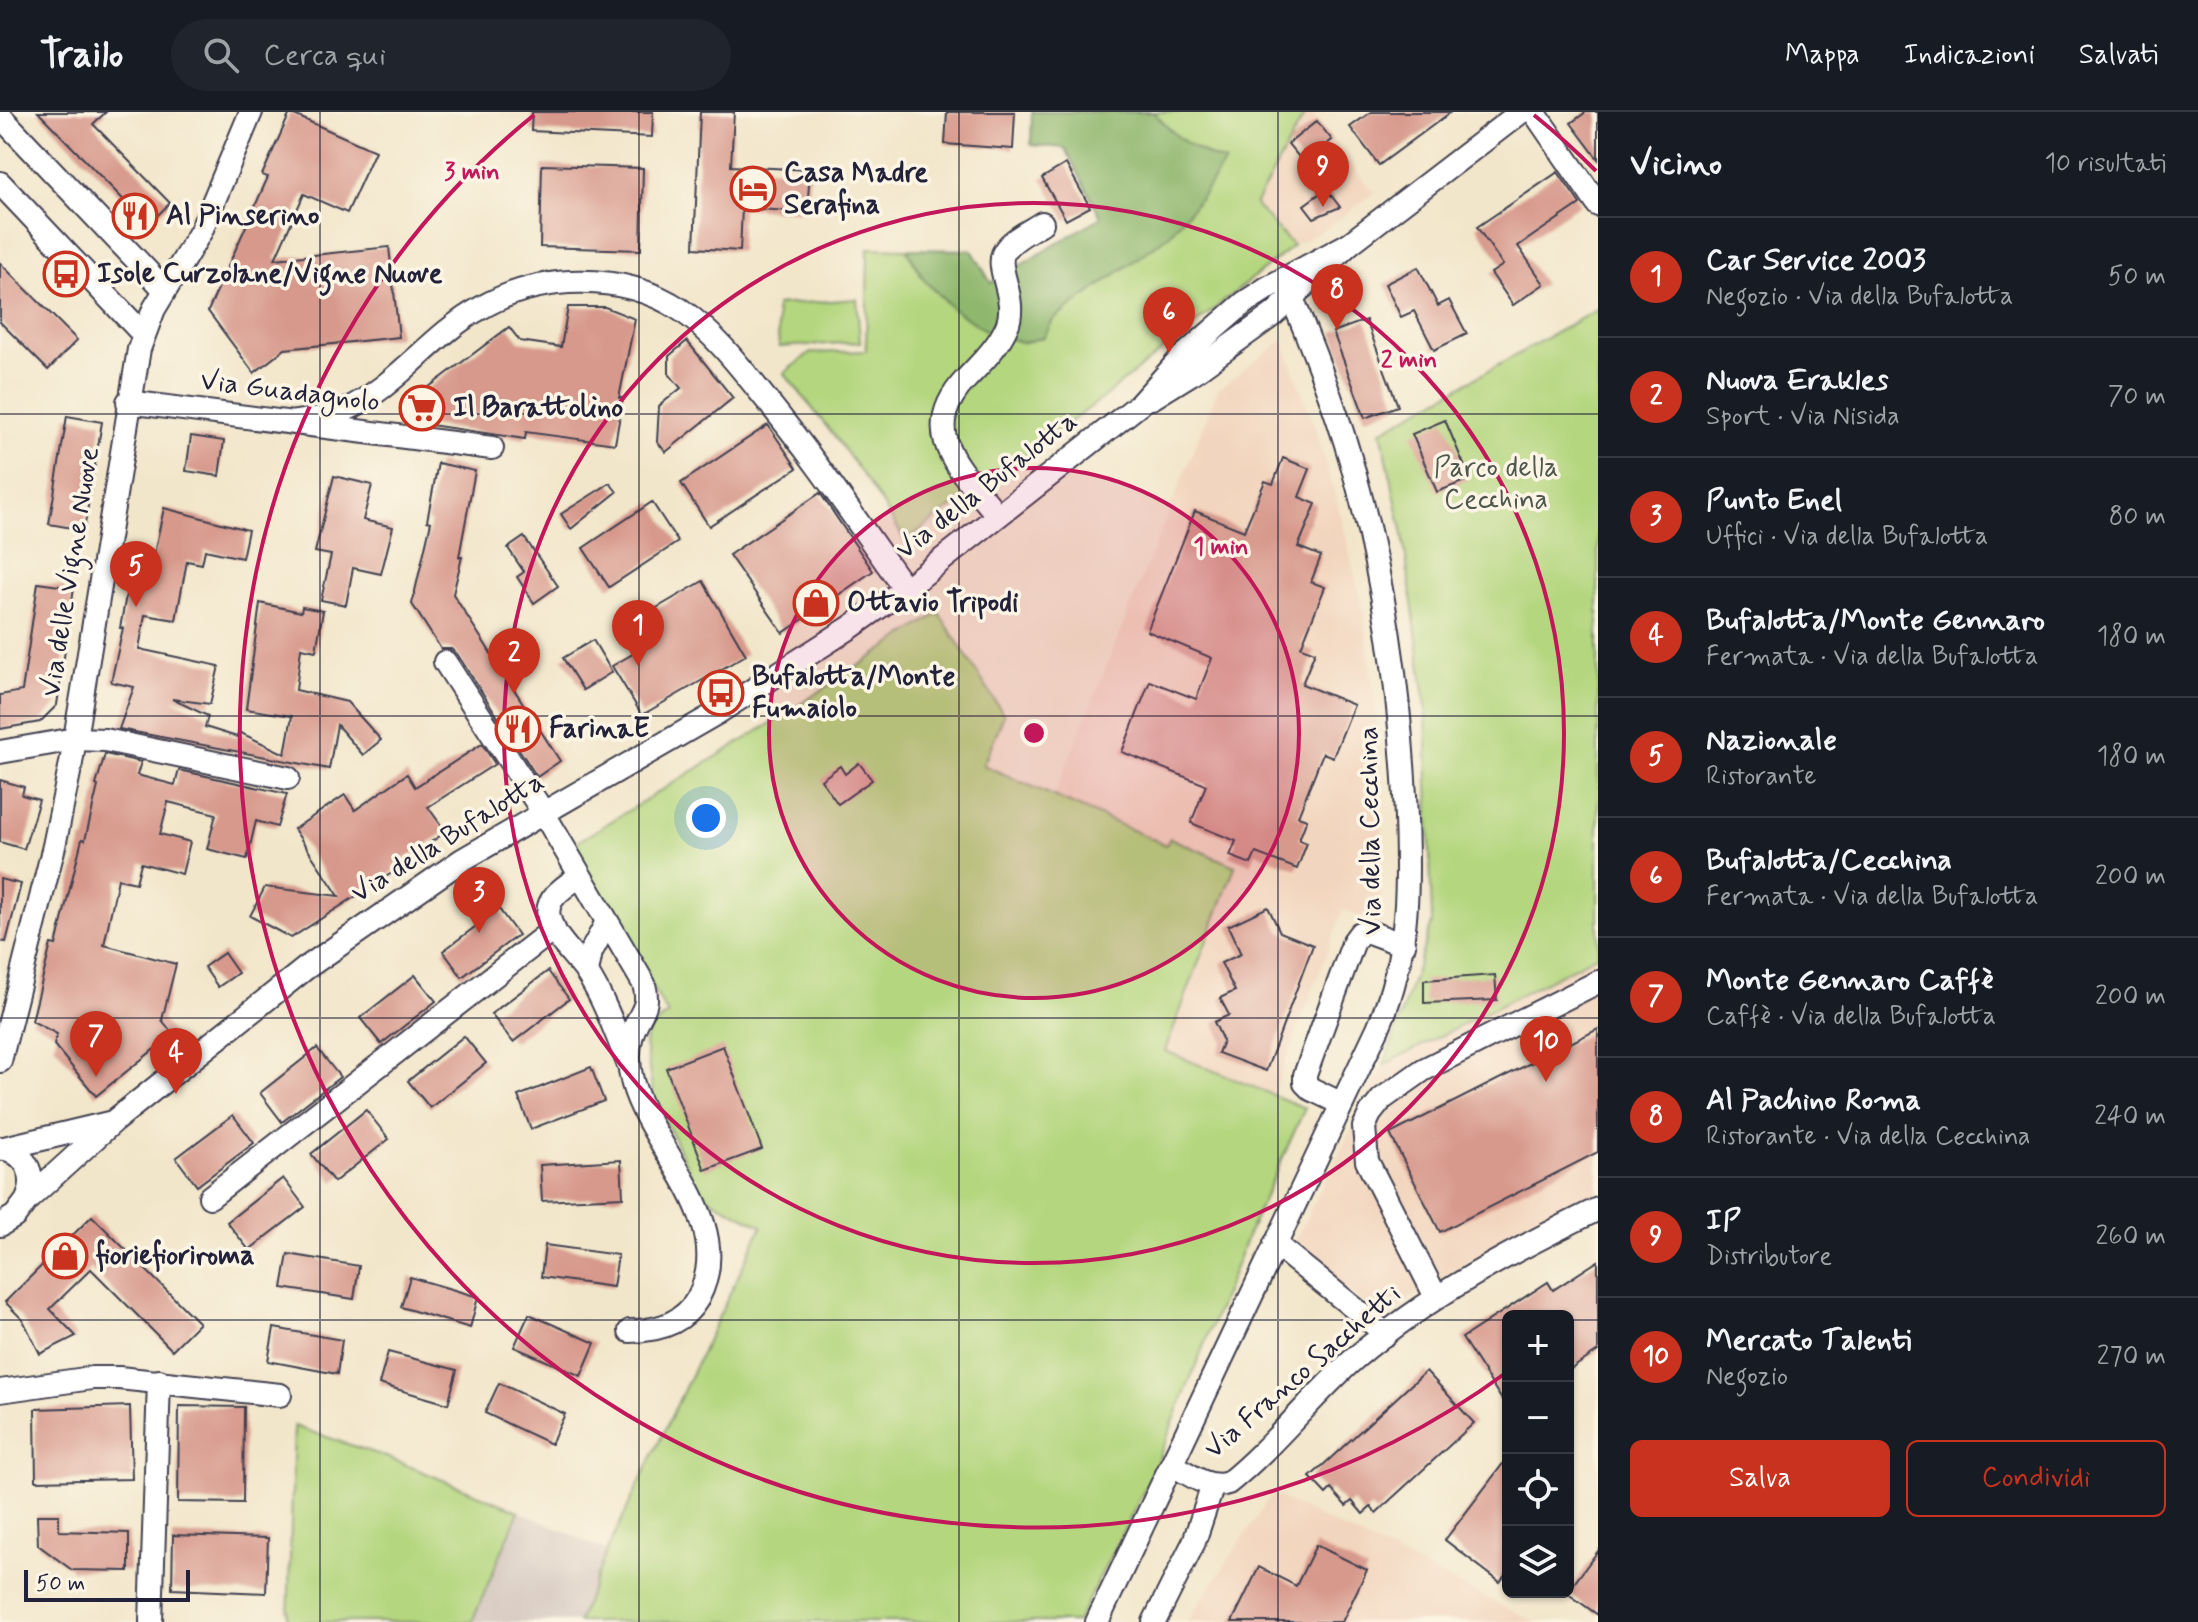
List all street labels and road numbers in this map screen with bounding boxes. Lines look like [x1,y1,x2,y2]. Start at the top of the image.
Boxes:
street label: Via Guadagnolo [198,363,382,423]
street label: Via della Bufalotta [889,403,1085,569]
street label: Via delle Vigne Nuove [33,444,112,700]
street label: Via della Cecchina [1351,726,1391,936]
street label: Via della Bufalotta [345,764,551,912]
street label: Via Franco Sacchetti [1197,1276,1409,1468]

